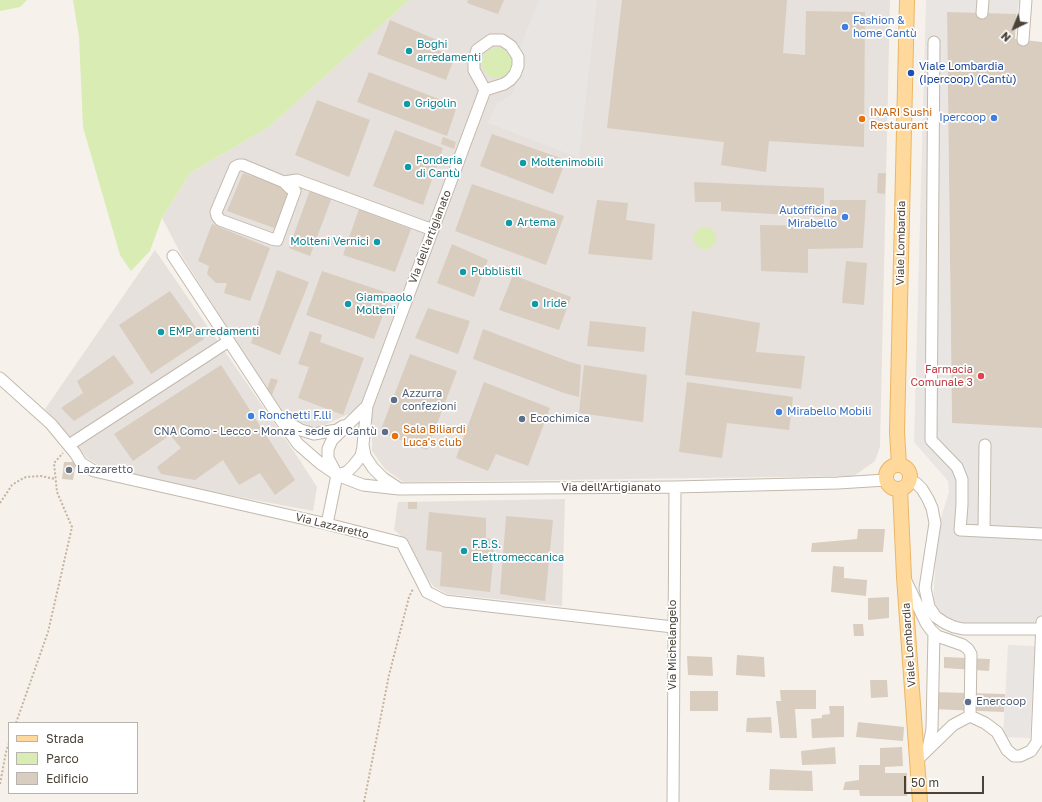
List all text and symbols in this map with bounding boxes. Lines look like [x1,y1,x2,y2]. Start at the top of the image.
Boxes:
north arrow [994,8,1034,48]
place label: Fashion & home Cantù [853,14,917,40]
marker: Fashion & home Cantù [840,22,850,32]
text: N [998,30,1013,45]
place label: Boghi arredamenti [417,38,481,64]
marker: Boghi arredamenti [404,46,414,56]
place label: Viale Lombardia (Ipercoop) (Cantù) [919,60,1017,86]
marker: Viale Lombardia (Ipercoop) (Cantù) [906,68,916,78]
place label: Grigolin [415,97,457,111]
marker: Grigolin [402,99,412,109]
place label: INARI Sushi Restaurant [870,106,932,132]
place label: Ipercoop [939,111,986,125]
marker: Ipercoop [989,113,999,123]
marker: INARI Sushi Restaurant [857,114,867,124]
place label: Fonderia di Cantù [416,154,462,180]
place label: Moltenimobili [531,156,603,170]
marker: Moltenimobili [518,158,528,168]
marker: Fonderia di Cantù [403,162,413,172]
street label: Via dell'artigianato [406,188,454,286]
street label: Viale Lombardia [894,201,908,285]
place label: Autofficina Mirabello [779,204,837,230]
marker: Autofficina Mirabello [840,212,850,222]
place label: Artema [517,216,556,230]
marker: Artema [504,218,514,228]
place label: Molteni Vernici [290,235,369,249]
marker: Molteni Vernici [372,237,382,247]
place label: Pubblistil [471,265,522,279]
marker: Pubblistil [458,267,468,277]
place label: Giampaolo Molteni [356,291,412,317]
place label: Iride [543,297,567,311]
marker: Giampaolo Molteni [343,299,353,309]
marker: Iride [530,299,540,309]
place label: EMP arredamenti [169,325,259,339]
marker: EMP arredamenti [156,327,166,337]
place label: Farmacia Comunale 3 [911,363,973,389]
marker: Farmacia Comunale 3 [976,371,986,381]
place label: Azzurra confezioni [402,387,457,413]
marker: Azzurra confezioni [389,395,399,405]
place label: Mirabello Mobili [787,405,871,419]
marker: Mirabello Mobili [774,407,784,417]
place label: Ronchetti F.lli [259,409,332,423]
marker: Ronchetti F.lli [246,411,256,421]
place label: Ecochimica [530,412,590,426]
marker: Ecochimica [517,414,527,424]
place label: Sala Biliardi Luca's club [403,423,466,449]
place label: CNA Como - Lecco - Monza - sede di Cantù [154,425,377,439]
marker: CNA Como - Lecco - Monza - sede di Cantù [380,427,390,437]
marker: Sala Biliardi Luca's club [390,431,400,441]
place label: Lazzaretto [77,463,133,477]
marker: Lazzaretto [64,465,74,475]
street label: Via dell'Artigianato [561,481,661,495]
street label: Via Lazzaretto [294,510,370,542]
place label: F.B.S. Elettromeccanica [472,538,564,564]
marker: F.B.S. Elettromeccanica [459,546,469,556]
street label: Via Michelangelo [666,600,680,690]
street label: Viale Lombardia [899,602,919,688]
place label: Enercoop [976,695,1026,709]
marker: Enercoop [963,697,973,707]
legend [8,722,138,794]
text: Strada [46,731,84,746]
text: Parco [46,751,79,766]
scale bar [906,768,986,794]
text: Edificio [46,771,88,786]
text: 50 m [911,775,939,790]

